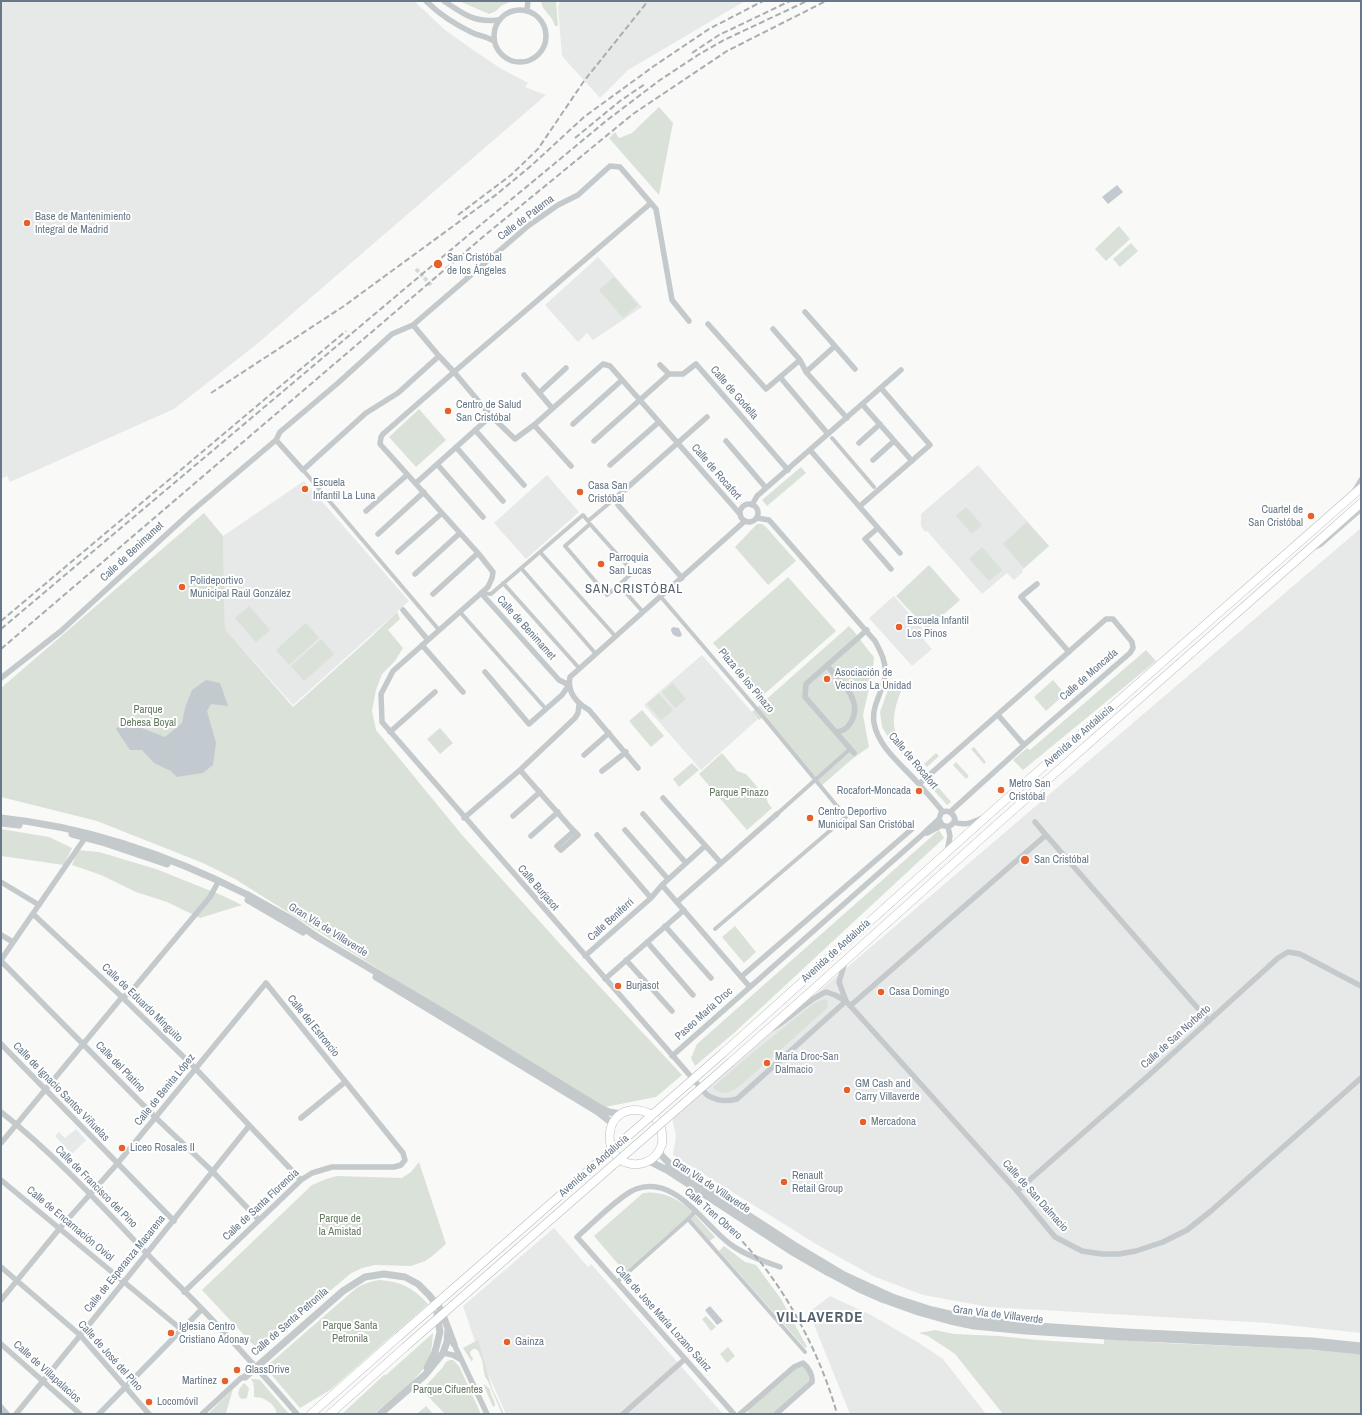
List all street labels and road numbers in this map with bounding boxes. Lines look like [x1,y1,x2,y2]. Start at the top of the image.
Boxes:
street label: Calle de Paterna [495,193,557,243]
street label: Calle de Godella [707,364,761,422]
street label: Calle de Rocafort [688,441,744,503]
street label: Calle de Benimamet [98,519,166,585]
street label: Calle de Benimamet [494,593,558,663]
street label: Plaza de los Pinazo [715,646,777,716]
street label: Calle de Moncada [1057,646,1121,704]
street label: Avenida de Andalucía [1041,702,1117,770]
street label: Calle de Rocafort [886,730,940,792]
street label: Calle Burjasot [515,862,561,914]
street label: Calle Beniferri [585,896,637,944]
street label: Gran Vía de Villaverde [286,900,370,960]
street label: Avenida de Andalucía [799,917,873,985]
street label: Calle de Eduardo Minguito [99,961,185,1045]
street label: Paseo María Droc [673,985,735,1043]
street label: Calle del Estroncio [284,992,342,1060]
street label: Calle de San Norberto [1138,1002,1214,1072]
street label: Calle de Ignacio Santos Viñuelas [10,1039,112,1145]
street label: Calle del Platino [92,1039,148,1095]
street label: Calle de Benita López [132,1051,198,1129]
street label: Avenida de Andalucía [556,1132,632,1200]
street label: Calle de Francisco del Pino [52,1143,140,1231]
street label: Gran Vía de Villaverde [669,1156,753,1216]
street label: Calle de San Dalmacio [999,1157,1071,1235]
street label: Calle de Santa Florencia [220,1166,302,1244]
street label: Calle de Encarnación Oviol [24,1184,116,1264]
street label: Calle Tren Obrero [682,1185,744,1243]
street label: Calle de Esperanza Macarena [82,1213,168,1315]
street label: Calle de Jose María Lozano Sainz [612,1263,714,1375]
street label: Calle de Santa Petronila [249,1285,331,1359]
street label: Gran Vía de Villaverde [952,1303,1044,1327]
street label: Calle de José del Pino [75,1318,145,1394]
street label: Calle de Villapalacios [10,1338,84,1406]

